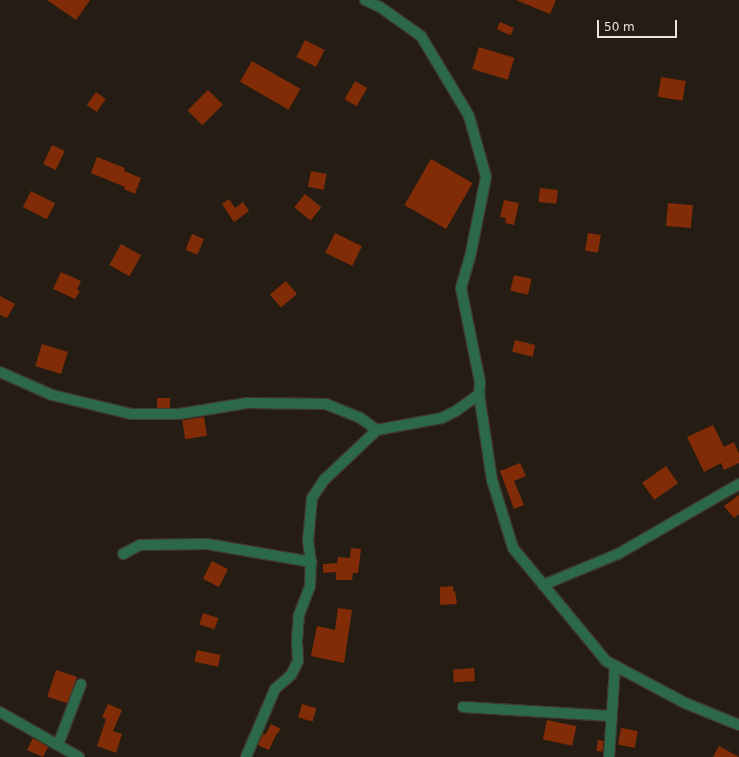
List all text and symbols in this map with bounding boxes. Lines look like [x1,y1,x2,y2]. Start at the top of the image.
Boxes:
scale bar [599,12,679,38]
text: 50 m [604,20,635,34]

